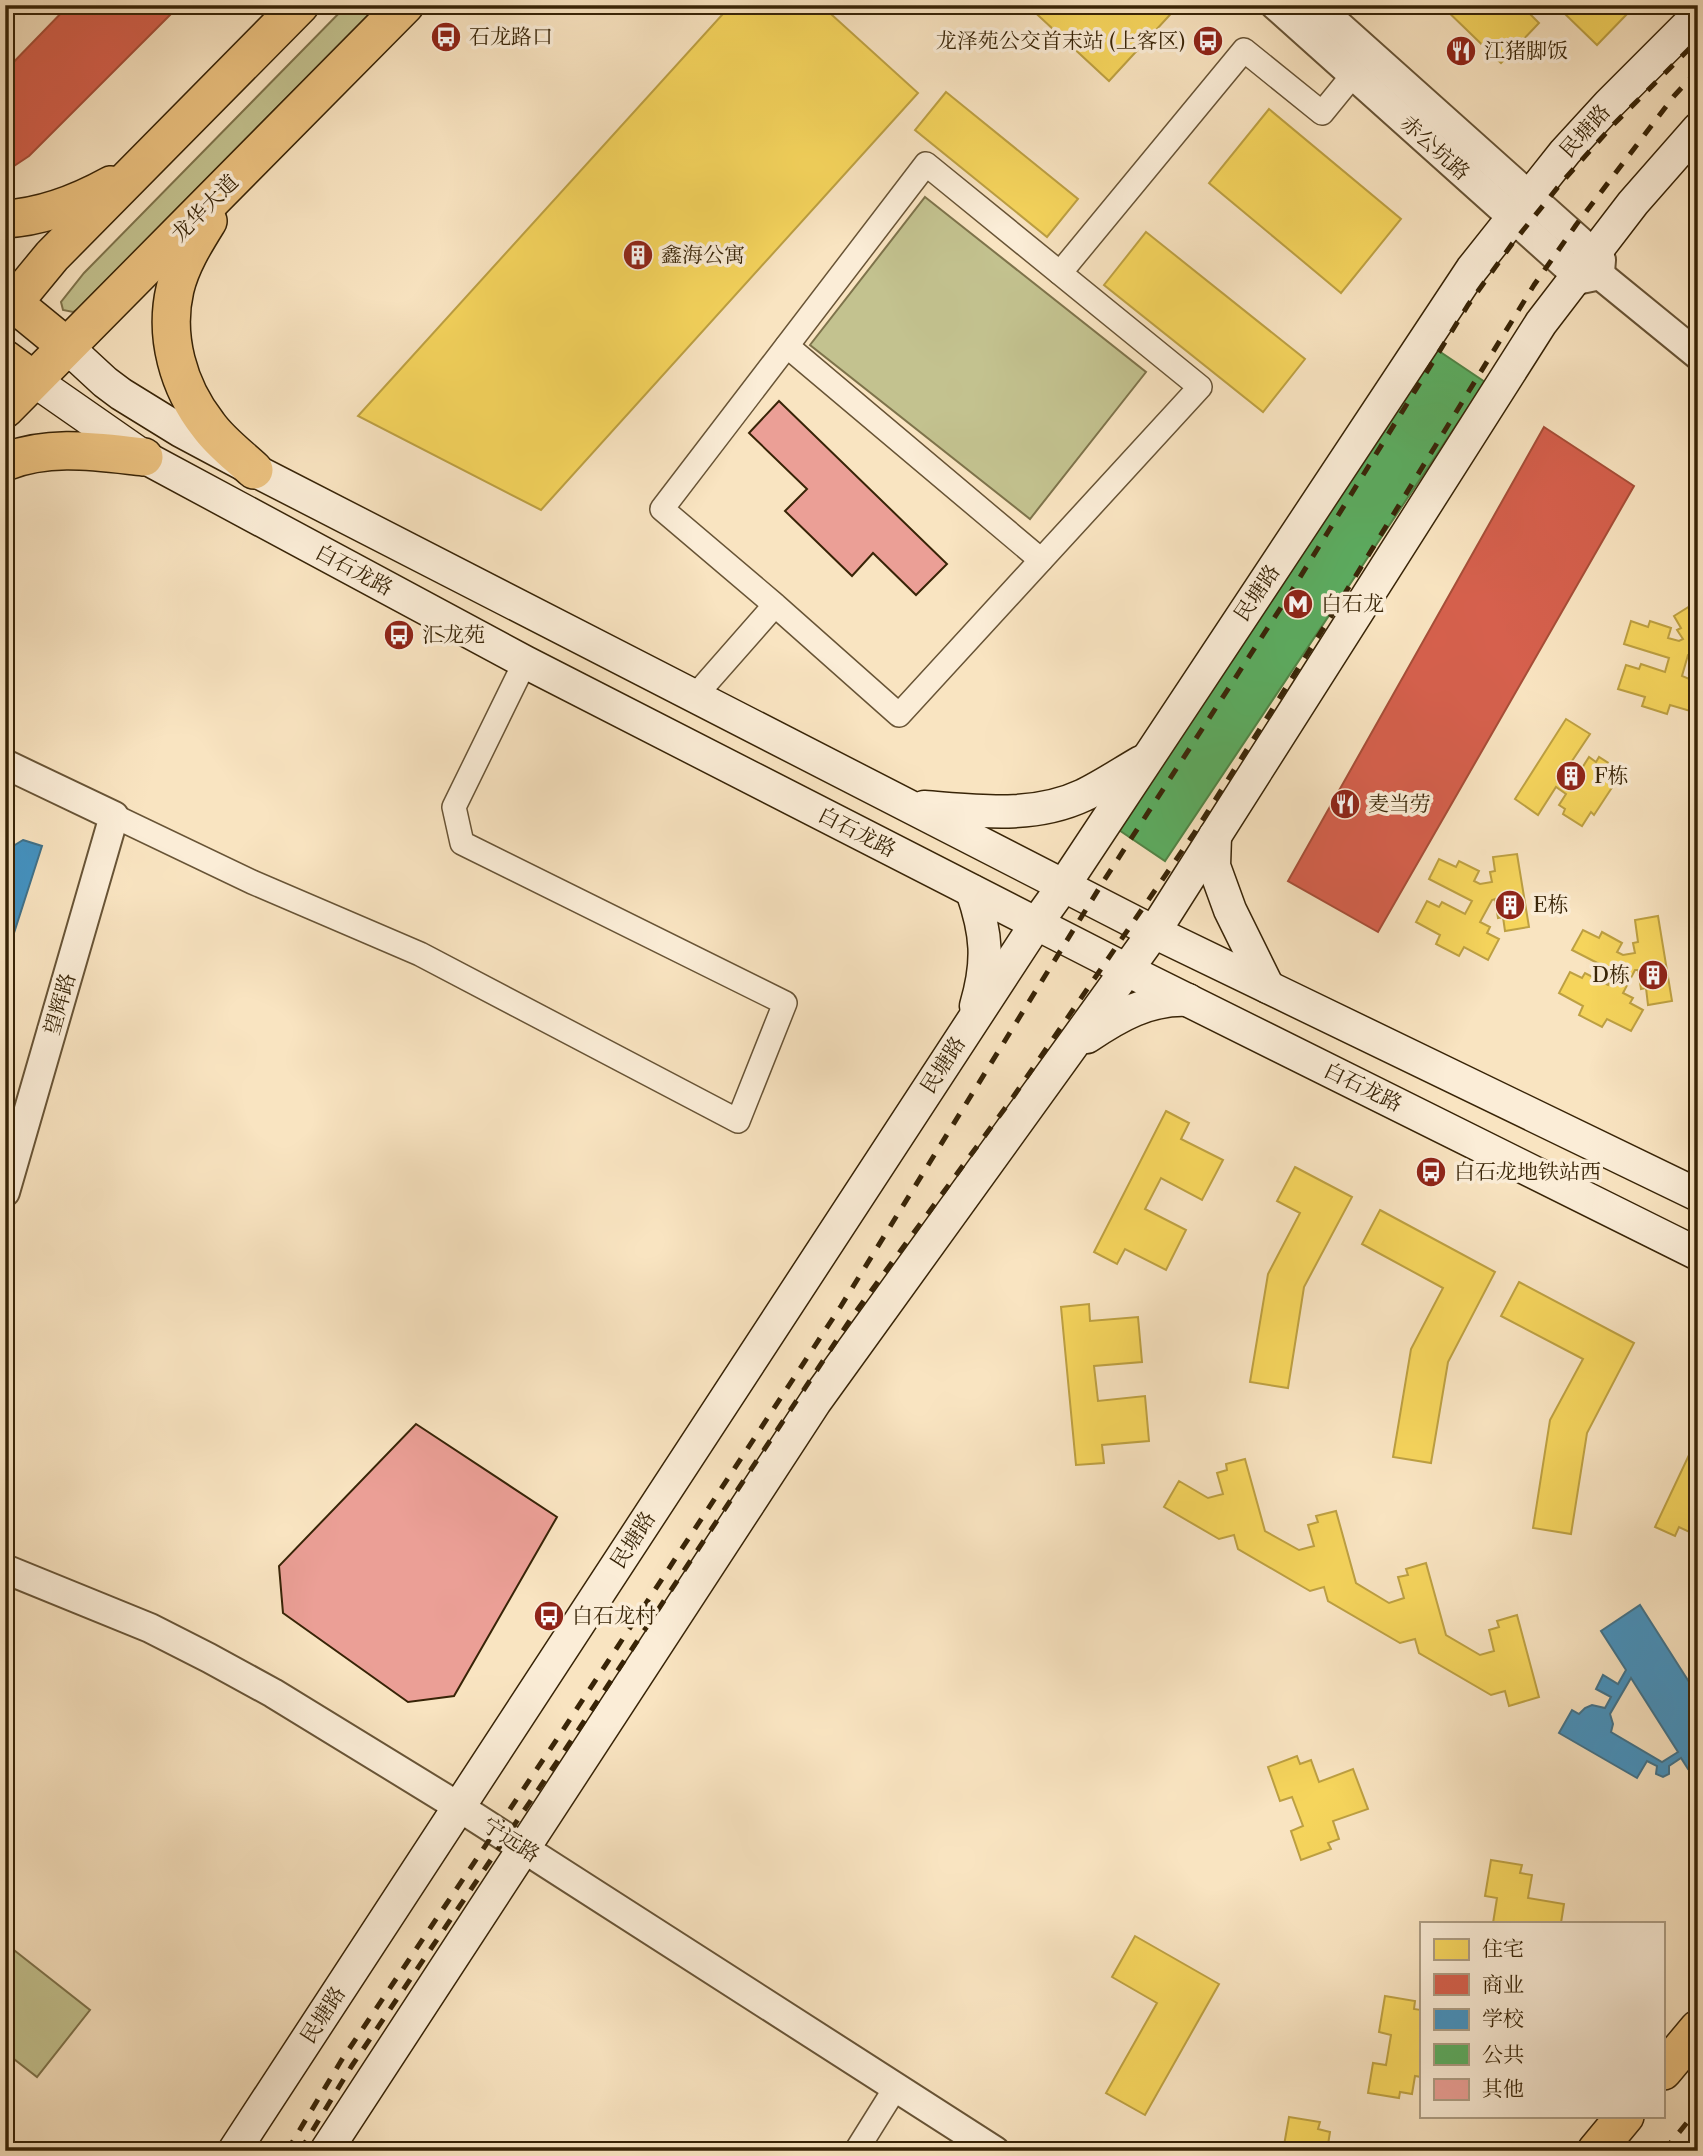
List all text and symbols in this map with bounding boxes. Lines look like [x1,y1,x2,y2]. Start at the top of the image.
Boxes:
bus stop icon: 石龙路口 [429,20,463,54]
place label: 石龙路口 [469,24,553,49]
bus stop icon: 龙泽苑公交首末站 (上客区) [1191,24,1225,58]
place label: 龙泽苑公交首末站 (上客区) [936,28,1185,53]
restaurant icon: 江猪脚饭 [1444,34,1478,68]
place label: 江猪脚饭 [1484,38,1568,63]
street label: 民塘路 [1554,99,1615,162]
street label: 赤公坑路 [1396,110,1475,185]
street label: 龙华大道 [166,169,243,246]
building icon: 鑫海公寓 [621,238,655,272]
place label: 鑫海公寓 [661,242,745,267]
street label: 白石龙路 [311,539,397,600]
street label: 民塘路 [1229,560,1285,626]
metro station icon: 白石龙 [1281,587,1315,621]
place label: 白石龙 [1321,591,1384,616]
bus stop icon: 汇龙苑 [382,618,416,652]
place label: 汇龙苑 [422,622,485,647]
building icon: F栋 [1554,759,1588,793]
place label: F栋 [1594,763,1629,788]
restaurant icon: 麦当劳 [1328,787,1362,821]
place label: 麦当劳 [1368,791,1431,816]
street label: 白石龙路 [814,801,900,862]
building icon: E栋 [1493,888,1527,922]
place label: E栋 [1533,892,1568,917]
building icon: D栋 [1636,958,1670,992]
place label: D栋 [1592,962,1630,987]
street label: 望辉路 [39,970,80,1038]
street label: 民塘路 [915,1032,970,1098]
street label: 白石龙路 [1320,1057,1406,1116]
bus stop icon: 白石龙地铁站西 [1414,1155,1448,1189]
place label: 白石龙地铁站西 [1454,1159,1601,1184]
street label: 民塘路 [605,1507,660,1573]
bus stop icon: 白石龙村 [532,1599,566,1633]
place label: 白石龙村 [572,1603,656,1628]
street label: 宁远路 [478,1812,544,1867]
legend [1420,1922,1664,2118]
text: 住宅 [1482,1936,1524,1961]
text: 商业 [1482,1972,1524,1997]
street label: 民塘路 [295,1982,350,2048]
text: 学校 [1482,2006,1524,2031]
text: 公共 [1482,2042,1524,2067]
text: 其他 [1482,2076,1524,2101]

